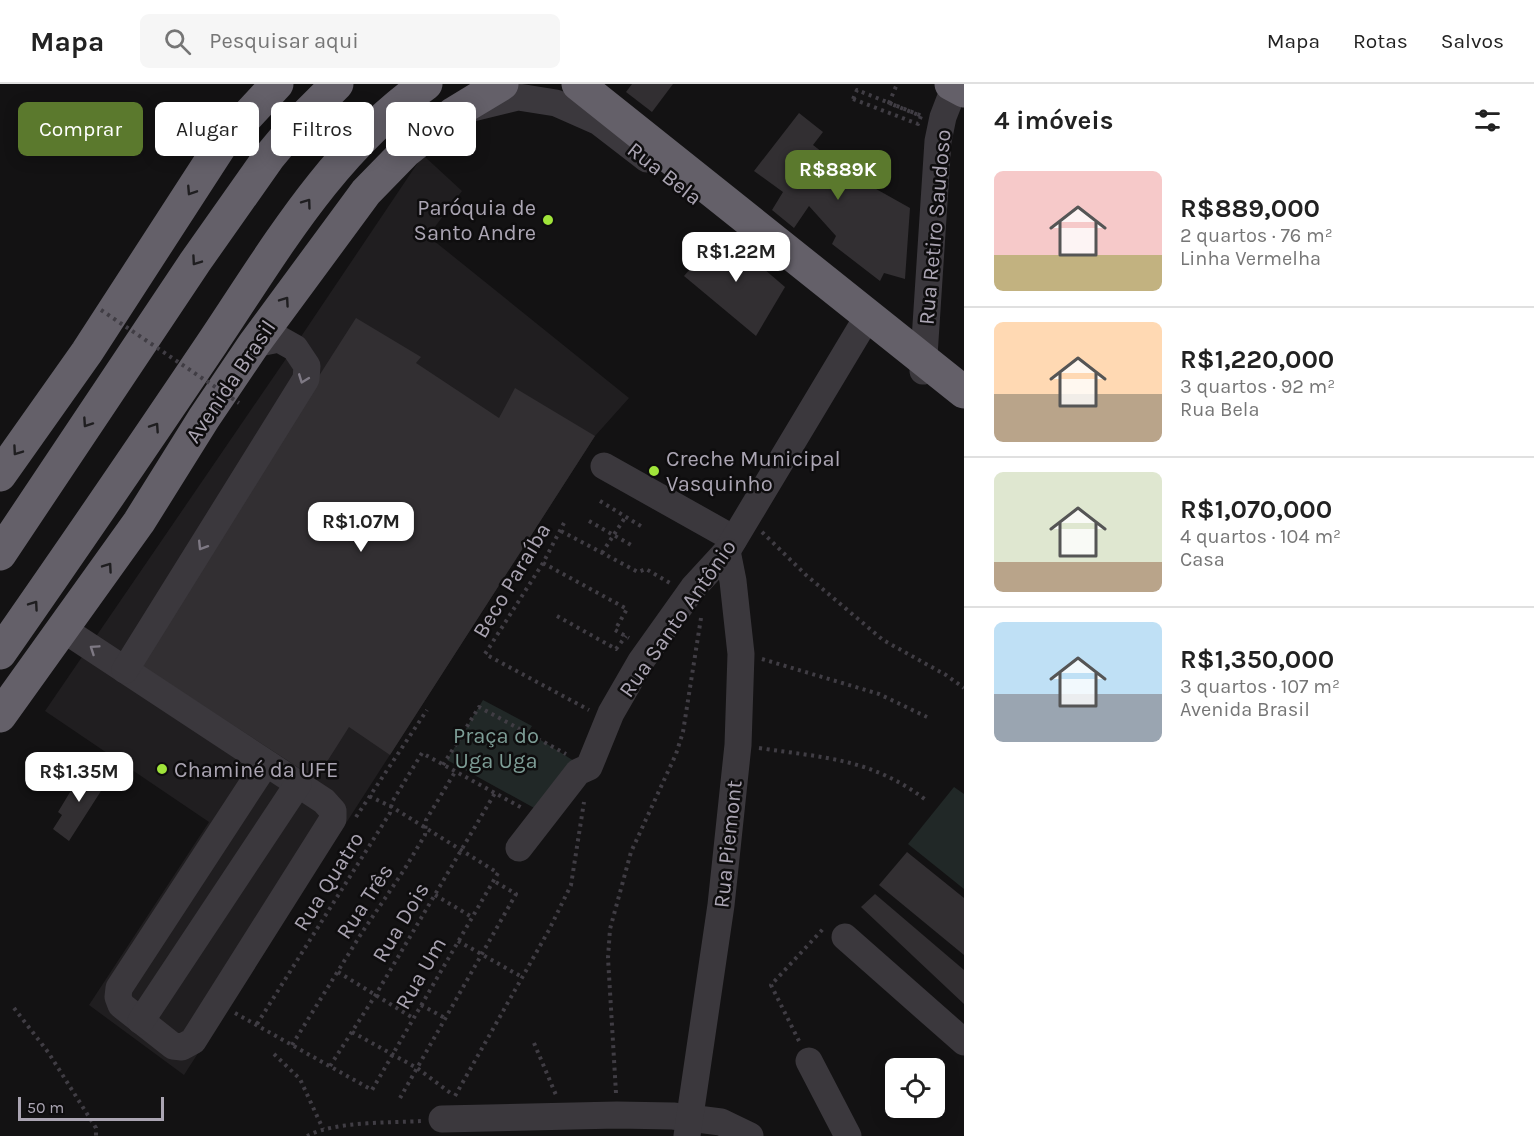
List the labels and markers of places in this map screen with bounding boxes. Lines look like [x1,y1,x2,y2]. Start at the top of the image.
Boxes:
pin: R$889K [789,150,887,201]
place label: Paróquia de Santo Andre [414,195,536,246]
marker: Paróquia de Santo Andre [541,213,555,227]
pin: R$1.22M [681,232,791,283]
place label: Creche Municipal Vasquinho [666,446,841,497]
marker: Creche Municipal Vasquinho [647,464,661,478]
pin: R$1.07M [306,502,416,553]
pin: R$1.35M [24,752,134,803]
place label: Chaminé da UFE [174,757,338,783]
marker: Chaminé da UFE [155,762,169,776]

